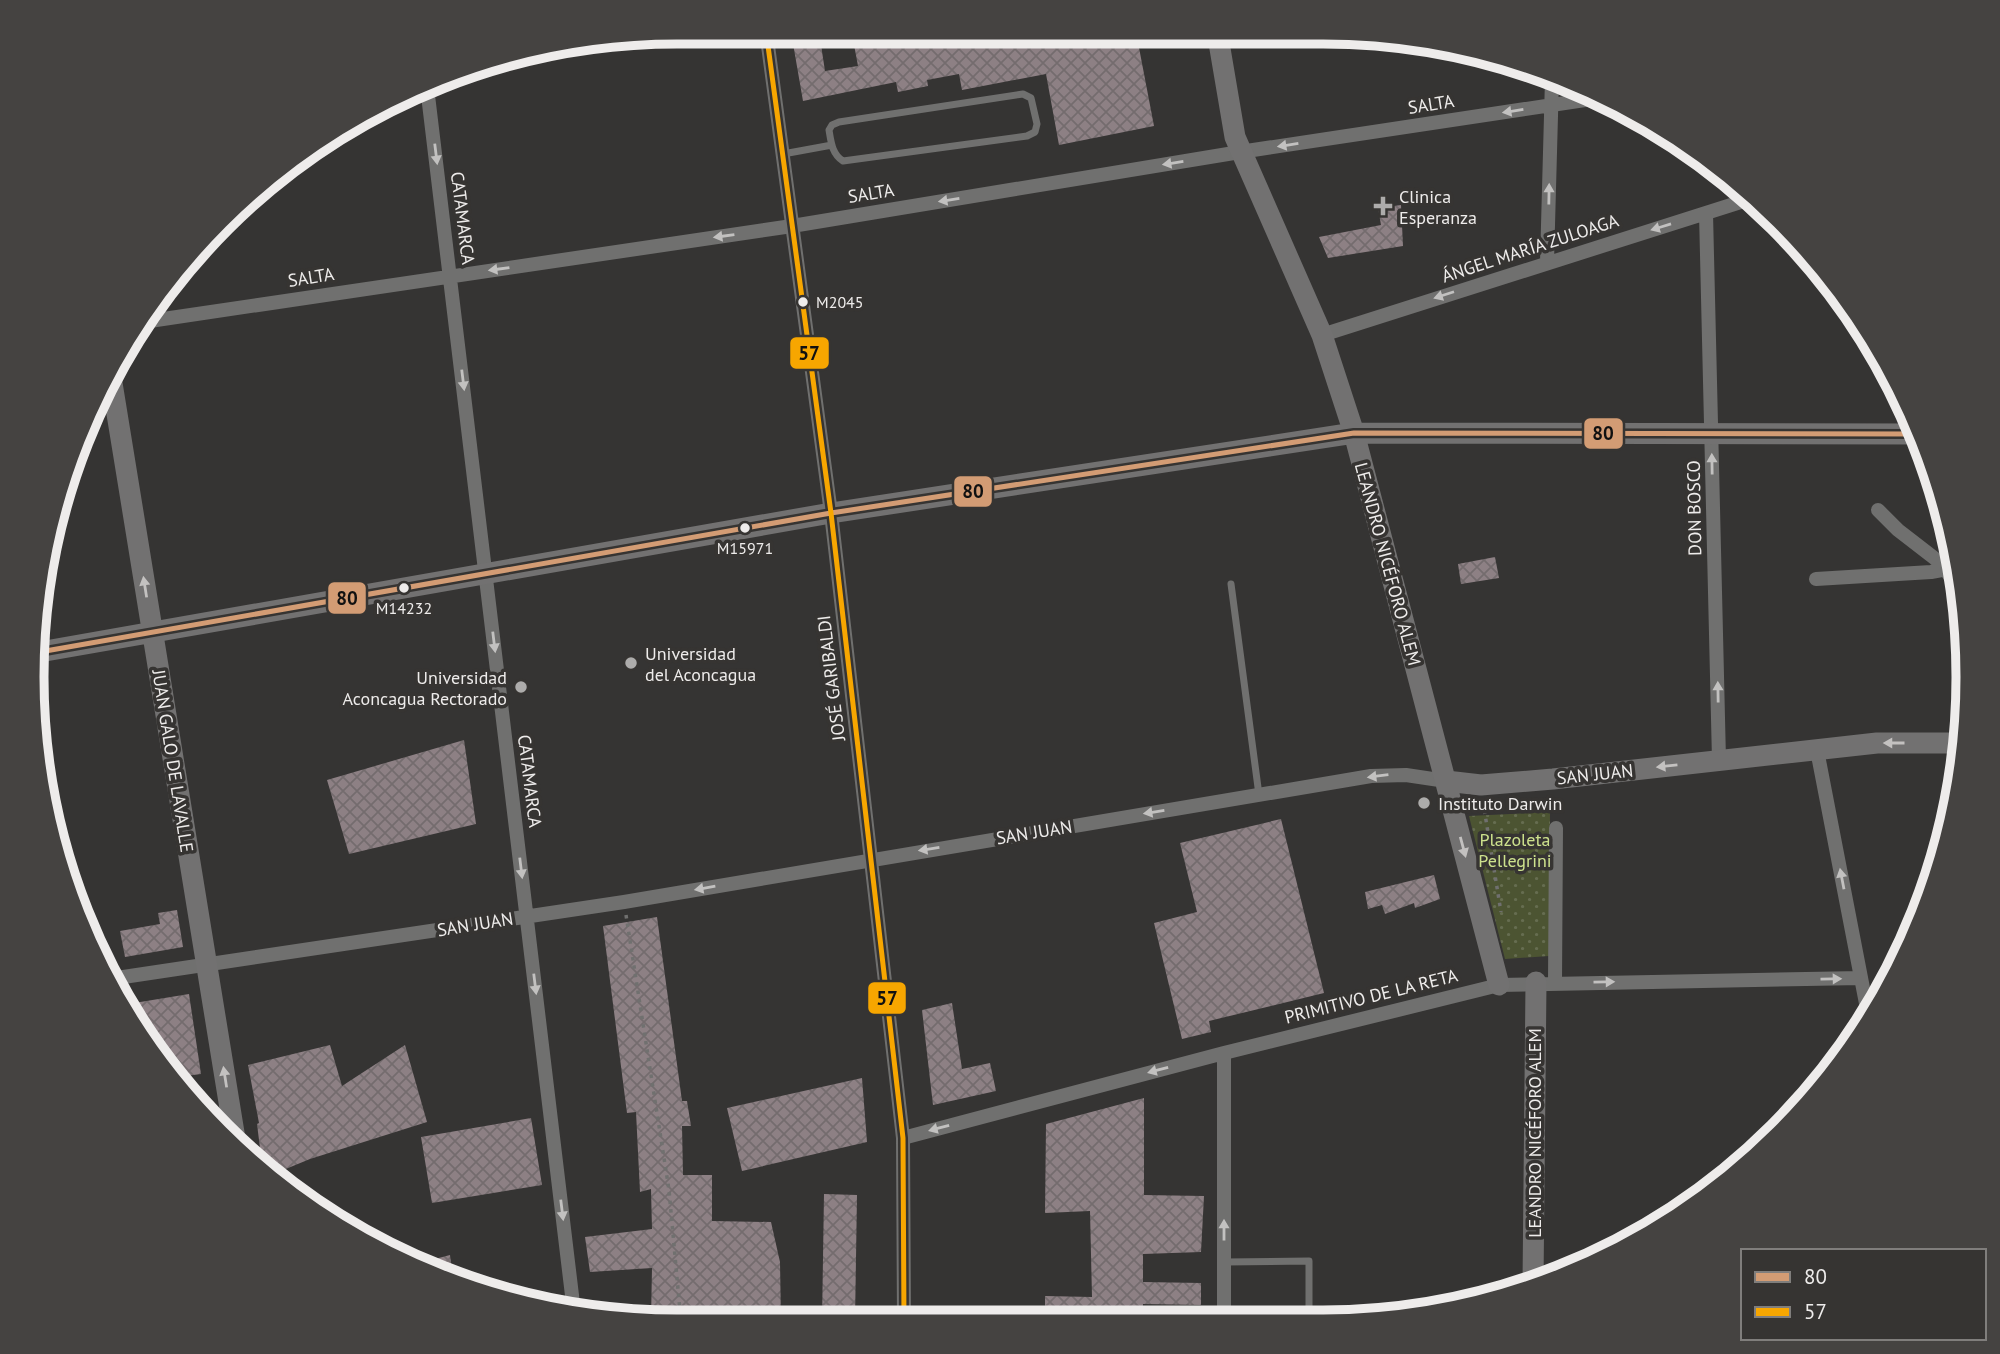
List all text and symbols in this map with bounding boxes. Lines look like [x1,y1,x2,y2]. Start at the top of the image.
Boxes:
street label: SALTA [1406,89,1456,119]
one-way arrow [1502,106,1524,117]
one-way arrow [1277,140,1299,151]
one-way arrow [430,143,441,165]
one-way arrow [1162,158,1184,169]
street label: CATAMARCA [446,170,480,266]
street label: SALTA [846,178,896,208]
one-way arrow [1543,183,1555,205]
place label: Clinica Esperanza [1399,185,1477,229]
one-way arrow [937,195,959,206]
marker: Clinica Esperanza [1373,196,1393,216]
street label: ÁNGEL MARÍA ZULOAGA [1439,208,1622,287]
one-way arrow [1651,223,1672,233]
one-way arrow [713,230,735,241]
street label: SALTA [286,262,336,292]
one-way arrow [488,264,510,275]
one-way arrow [1434,291,1455,301]
place label: M2045 [816,292,864,312]
marker: M2045 [796,295,810,309]
line badge: 57 [789,336,830,370]
text: 57 [798,341,820,365]
one-way arrow [458,369,469,391]
line badge: 80 [1583,417,1624,450]
text: 80 [1592,421,1614,445]
one-way arrow [1707,453,1718,475]
street label: LEANDRO NICÉFORO ALEM [1350,460,1426,668]
street label: DON BOSCO [1682,460,1706,556]
line badge: 80 [953,475,993,508]
text: 80 [962,479,984,503]
marker: M15971 [738,521,752,535]
place label: M15971 [717,538,773,558]
one-way arrow [139,576,150,598]
line badge: 80 [327,581,367,615]
marker: M14232 [397,581,411,595]
text: 80 [336,586,358,610]
place label: M14232 [376,598,432,618]
street label: JOSÉ GARIBALDI [812,614,850,743]
one-way arrow [488,632,499,654]
place label: Universidad del Aconcagua [645,642,756,686]
marker: Universidad del Aconcagua [623,655,639,671]
place label: Universidad Aconcagua Rectorado [343,666,507,710]
street label: JUAN GALO DE LAVALLE [147,667,199,854]
marker: Universidad Aconcagua Rectorado [513,679,529,695]
one-way arrow [1712,681,1724,703]
street label: CATAMARCA [513,733,547,829]
one-way arrow [1883,737,1905,749]
street label: SAN JUAN [1556,759,1634,789]
one-way arrow [1656,761,1678,772]
one-way arrow [1367,770,1389,781]
place label: Instituto Darwin [1438,792,1562,815]
marker: Instituto Darwin [1416,795,1432,811]
one-way arrow [1142,807,1164,818]
street label: SAN JUAN [994,815,1074,849]
park label: Plazoleta Pellegrini [1478,828,1552,872]
one-way arrow [1458,836,1469,858]
one-way arrow [918,844,940,855]
one-way arrow [516,857,527,879]
one-way arrow [1836,868,1847,890]
one-way arrow [694,883,716,894]
street label: SAN JUAN [435,907,515,941]
street label: PRIMITIVO DE LA RETA [1282,963,1460,1029]
one-way arrow [530,973,541,995]
one-way arrow [1821,973,1843,984]
one-way arrow [1593,976,1615,988]
line badge: 57 [867,981,907,1015]
text: 57 [876,986,898,1010]
street label: LEANDRO NICÉFORO ALEM [1523,1028,1546,1238]
one-way arrow [1147,1065,1169,1076]
one-way arrow [219,1066,230,1088]
one-way arrow [927,1123,949,1134]
one-way arrow [557,1199,568,1221]
one-way arrow [1218,1219,1230,1241]
legend [1741,1249,1986,1340]
text: 80 [1804,1263,1827,1290]
text: 57 [1804,1298,1827,1325]

